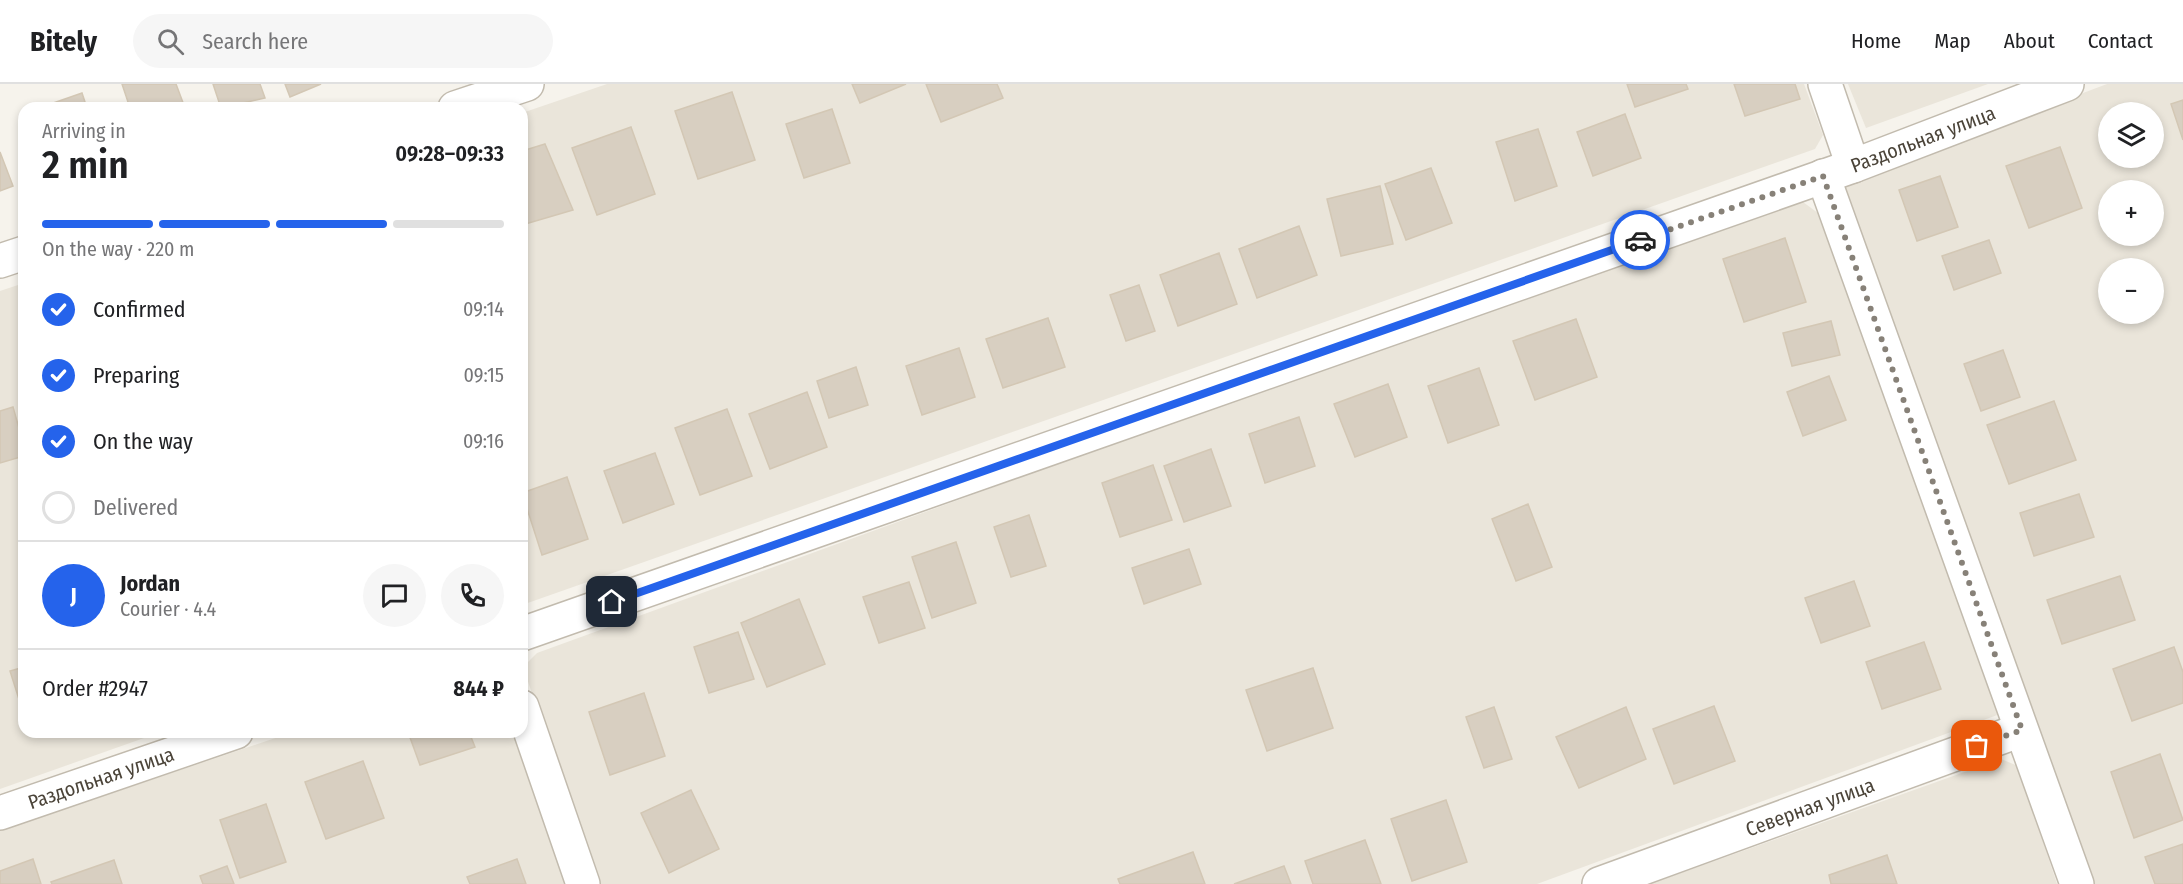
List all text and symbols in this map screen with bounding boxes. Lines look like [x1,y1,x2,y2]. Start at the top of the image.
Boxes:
search box [133,14,553,68]
text: Bitely [30,25,97,58]
icon: search [154,25,187,58]
text: Search here [202,28,308,55]
text: Home [1851,28,1901,54]
text: Map [1934,28,1971,54]
text: About [2004,28,2055,54]
text: Contact [2088,28,2153,54]
street label: Раздольная улица [1847,100,1999,178]
map controls [2098,102,2164,324]
button: layers [2098,102,2164,168]
text: Arriving in [42,119,126,143]
text: 09:28–09:33 [395,140,504,167]
text: 2 min [42,142,129,188]
button: + [2098,180,2164,246]
courier [1610,210,1670,270]
icon: car [1624,224,1657,257]
text: On the way · 220 m [42,237,195,261]
button: − [2098,258,2164,324]
icon: check [42,293,75,326]
text: Confirmed [93,296,186,323]
text: 09:14 [463,297,504,321]
icon: check [42,359,75,392]
text: Preparing [93,362,179,389]
text: 09:15 [464,363,504,387]
icon: check [42,425,75,458]
text: On the way [93,428,193,455]
text: 09:16 [463,429,504,453]
text: Delivered [93,494,178,521]
button: chat [363,564,426,627]
button: phone [441,564,504,627]
text: Jordan [120,570,180,597]
pin [586,576,637,627]
text: J [70,582,77,609]
icon: home [595,585,628,618]
text: Courier · 4.4 [120,597,216,621]
text: Order #2947 [42,675,148,702]
text: 844 ₽ [453,675,504,702]
pin [1951,720,2002,771]
icon: bag [1960,729,1993,762]
street label: Раздольная улица [25,742,177,814]
street label: Северная улица [1742,773,1878,841]

